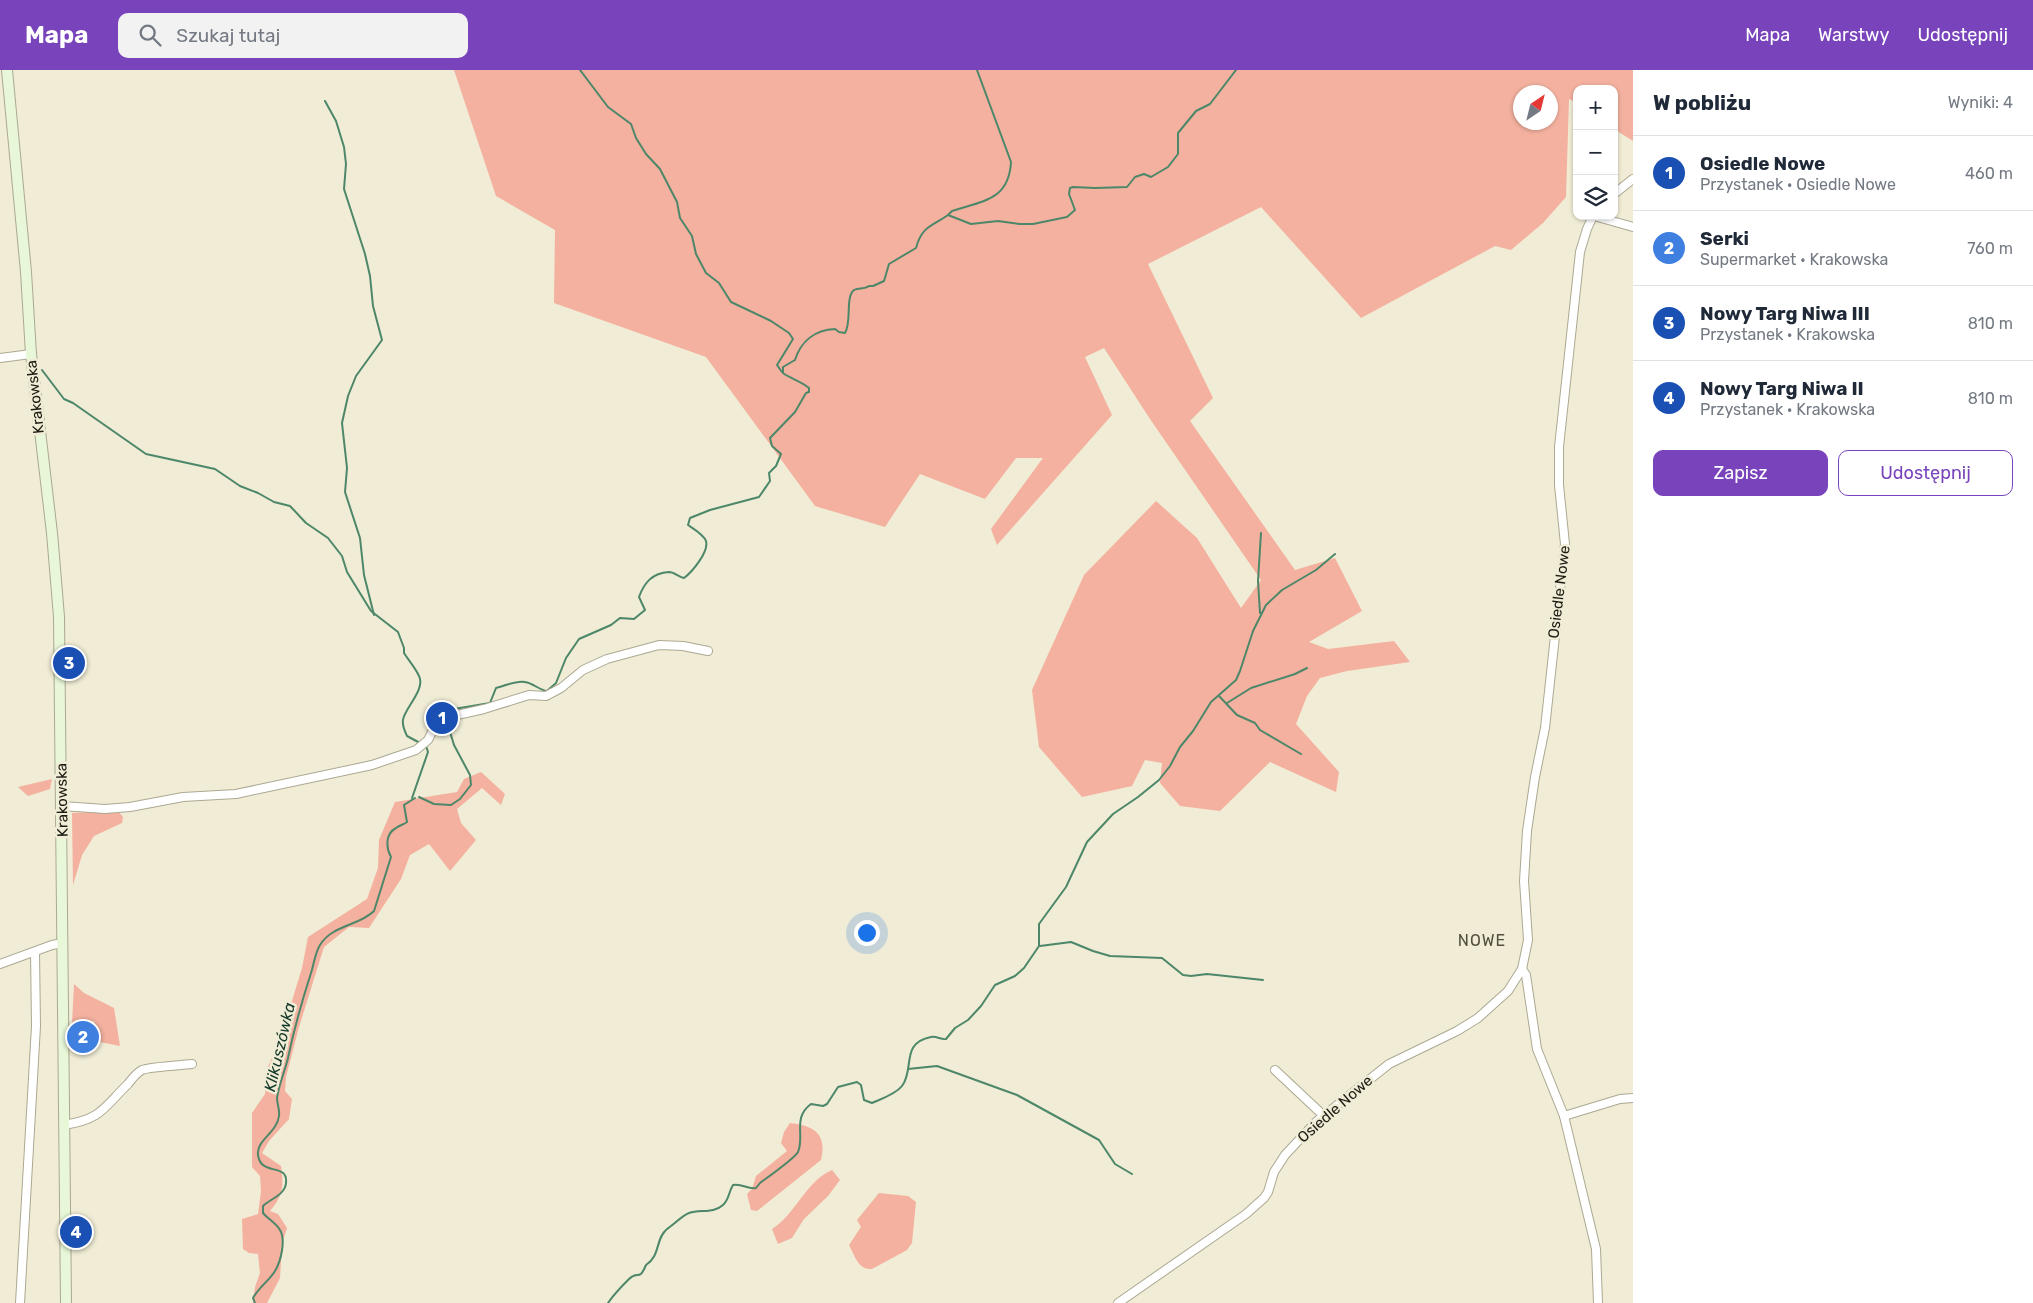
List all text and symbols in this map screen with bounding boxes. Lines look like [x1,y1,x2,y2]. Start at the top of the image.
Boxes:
search box [118,13,468,58]
text: Mapa [25,21,88,49]
icon: search [136,21,164,49]
text: Szukaj tutaj [176,24,280,47]
text: Mapa [1745,24,1790,46]
text: Warstwy [1818,24,1889,46]
text: Udostępnij [1917,24,2008,46]
north arrow [1513,85,1558,130]
map controls [1573,85,1618,220]
button: + [1573,85,1618,130]
text: W pobliżu [1653,90,1751,115]
text: Wyniki: 4 [1948,93,2013,112]
button: − [1573,130,1618,175]
text: Osiedle Nowe [1700,152,1825,175]
text: 1 [1665,164,1673,183]
text: 460 m [1965,164,2013,183]
button: layers [1573,175,1618,220]
text: Przystanek · Osiedle Nowe [1700,175,1896,194]
text: Serki [1700,227,1749,250]
text: 2 [1664,239,1674,258]
text: 760 m [1967,239,2013,258]
text: Supermarket · Krakowska [1700,250,1888,269]
text: Nowy Targ Niwa III [1700,302,1870,325]
text: 3 [1664,314,1674,333]
text: 810 m [1968,314,2013,333]
text: Przystanek · Krakowska [1700,325,1875,344]
street label: Krakowska [22,359,48,435]
text: Nowy Targ Niwa II [1700,377,1864,400]
text: 4 [1664,389,1674,408]
text: 810 m [1968,389,2013,408]
text: Przystanek · Krakowska [1700,400,1875,419]
button: Zapisz [1653,450,1828,496]
button: Udostępnij [1838,450,2013,496]
street label: Osiedle Nowe [1544,544,1574,640]
pin: 3 [53,644,85,682]
pin: 1 [426,699,458,737]
street label: Krakowska [52,763,72,837]
your location [854,920,880,946]
district label: NOWE [1458,931,1506,950]
water label: Klikuszówka [260,1001,299,1093]
pin: 2 [67,1018,99,1056]
street label: Osiedle Nowe [1294,1072,1376,1146]
pin: 4 [60,1213,92,1251]

